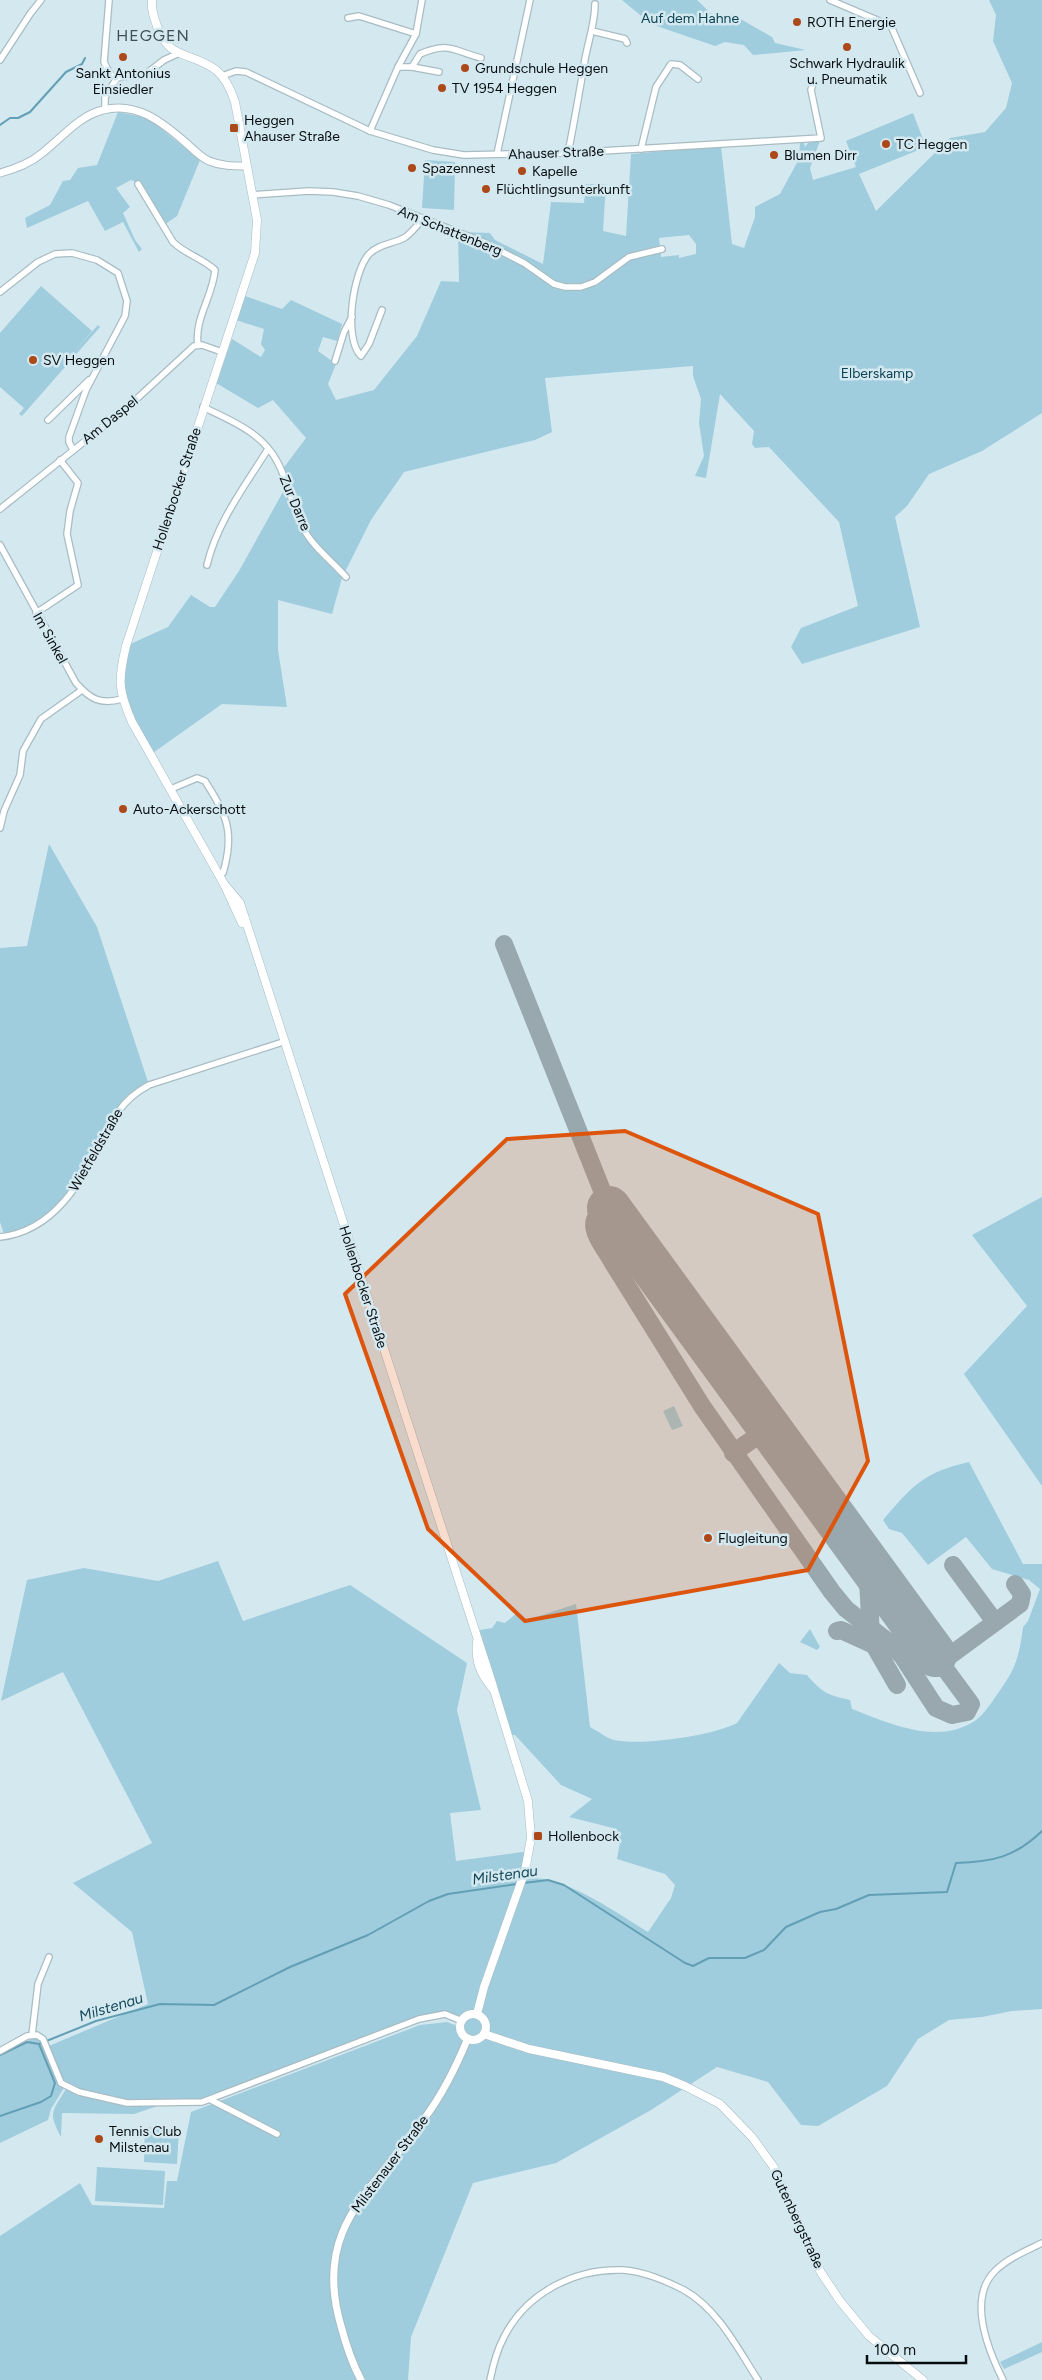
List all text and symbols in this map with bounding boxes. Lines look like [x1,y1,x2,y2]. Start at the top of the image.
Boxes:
park label: Auf dem Hahne [641,10,739,27]
place label: ROTH Energie [807,14,896,31]
marker: ROTH Energie [791,16,803,28]
district label: HEGGEN [116,26,190,45]
marker: Schwark Hydraulik u. Pneumatik [841,41,853,53]
marker: Sankt Antonius Einsiedler [117,51,129,63]
place label: Schwark Hydraulik u. Pneumatik [789,55,905,88]
place label: Grundschule Heggen [475,60,608,77]
marker: Grundschule Heggen [459,62,471,74]
place label: Sankt Antonius Einsiedler [75,65,171,98]
place label: TV 1954 Heggen [452,80,557,97]
marker: TV 1954 Heggen [436,82,448,94]
place label: Heggen Ahauser Straße [244,112,340,145]
marker: Heggen Ahauser Straße [228,122,240,134]
place label: TC Heggen [896,136,968,153]
marker: TC Heggen [880,138,892,150]
street label: Ahauser Straße [508,143,605,163]
place label: Blumen Dirr [784,147,857,164]
marker: Blumen Dirr [768,149,780,161]
place label: Spazennest [422,160,496,177]
marker: Spazennest [406,162,418,174]
place label: Kapelle [532,163,578,180]
marker: Kapelle [516,165,528,177]
place label: Flüchtlingsunterkunft [496,181,630,198]
marker: Flüchtlingsunterkunft [480,183,492,195]
street label: Am Schattenberg [395,202,505,260]
place label: SV Heggen [43,352,115,369]
marker: SV Heggen [27,354,39,366]
park label: Elberskamp [841,365,913,382]
street label: Am Daspel [79,392,141,448]
street label: Hollenbocker Straße [149,425,205,552]
street label: Zur Darre [276,473,314,534]
street label: Im Sinkel [29,609,71,667]
place label: Auto-Ackerschott [133,801,246,818]
marker: Auto-Ackerschott [117,803,129,815]
street label: Wietfeldstraße [65,1105,127,1194]
street label: Hollenbocker Straße [335,1224,391,1351]
place label: Flugleitung [718,1530,788,1547]
marker: Flugleitung [702,1532,714,1544]
place label: Hollenbock [548,1828,619,1845]
marker: Hollenbock [532,1830,544,1842]
water label: Milstenau [471,1861,539,1889]
water label: Milstenau [77,1989,145,2025]
street label: Milstenauer Straße [348,2112,432,2216]
place label: Tennis Club Milstenau [109,2123,182,2156]
marker: Tennis Club Milstenau [93,2133,105,2145]
street label: Gutenbergstraße [767,2167,828,2271]
scale bar [867,2332,966,2364]
text: 100 m [874,2341,916,2359]

